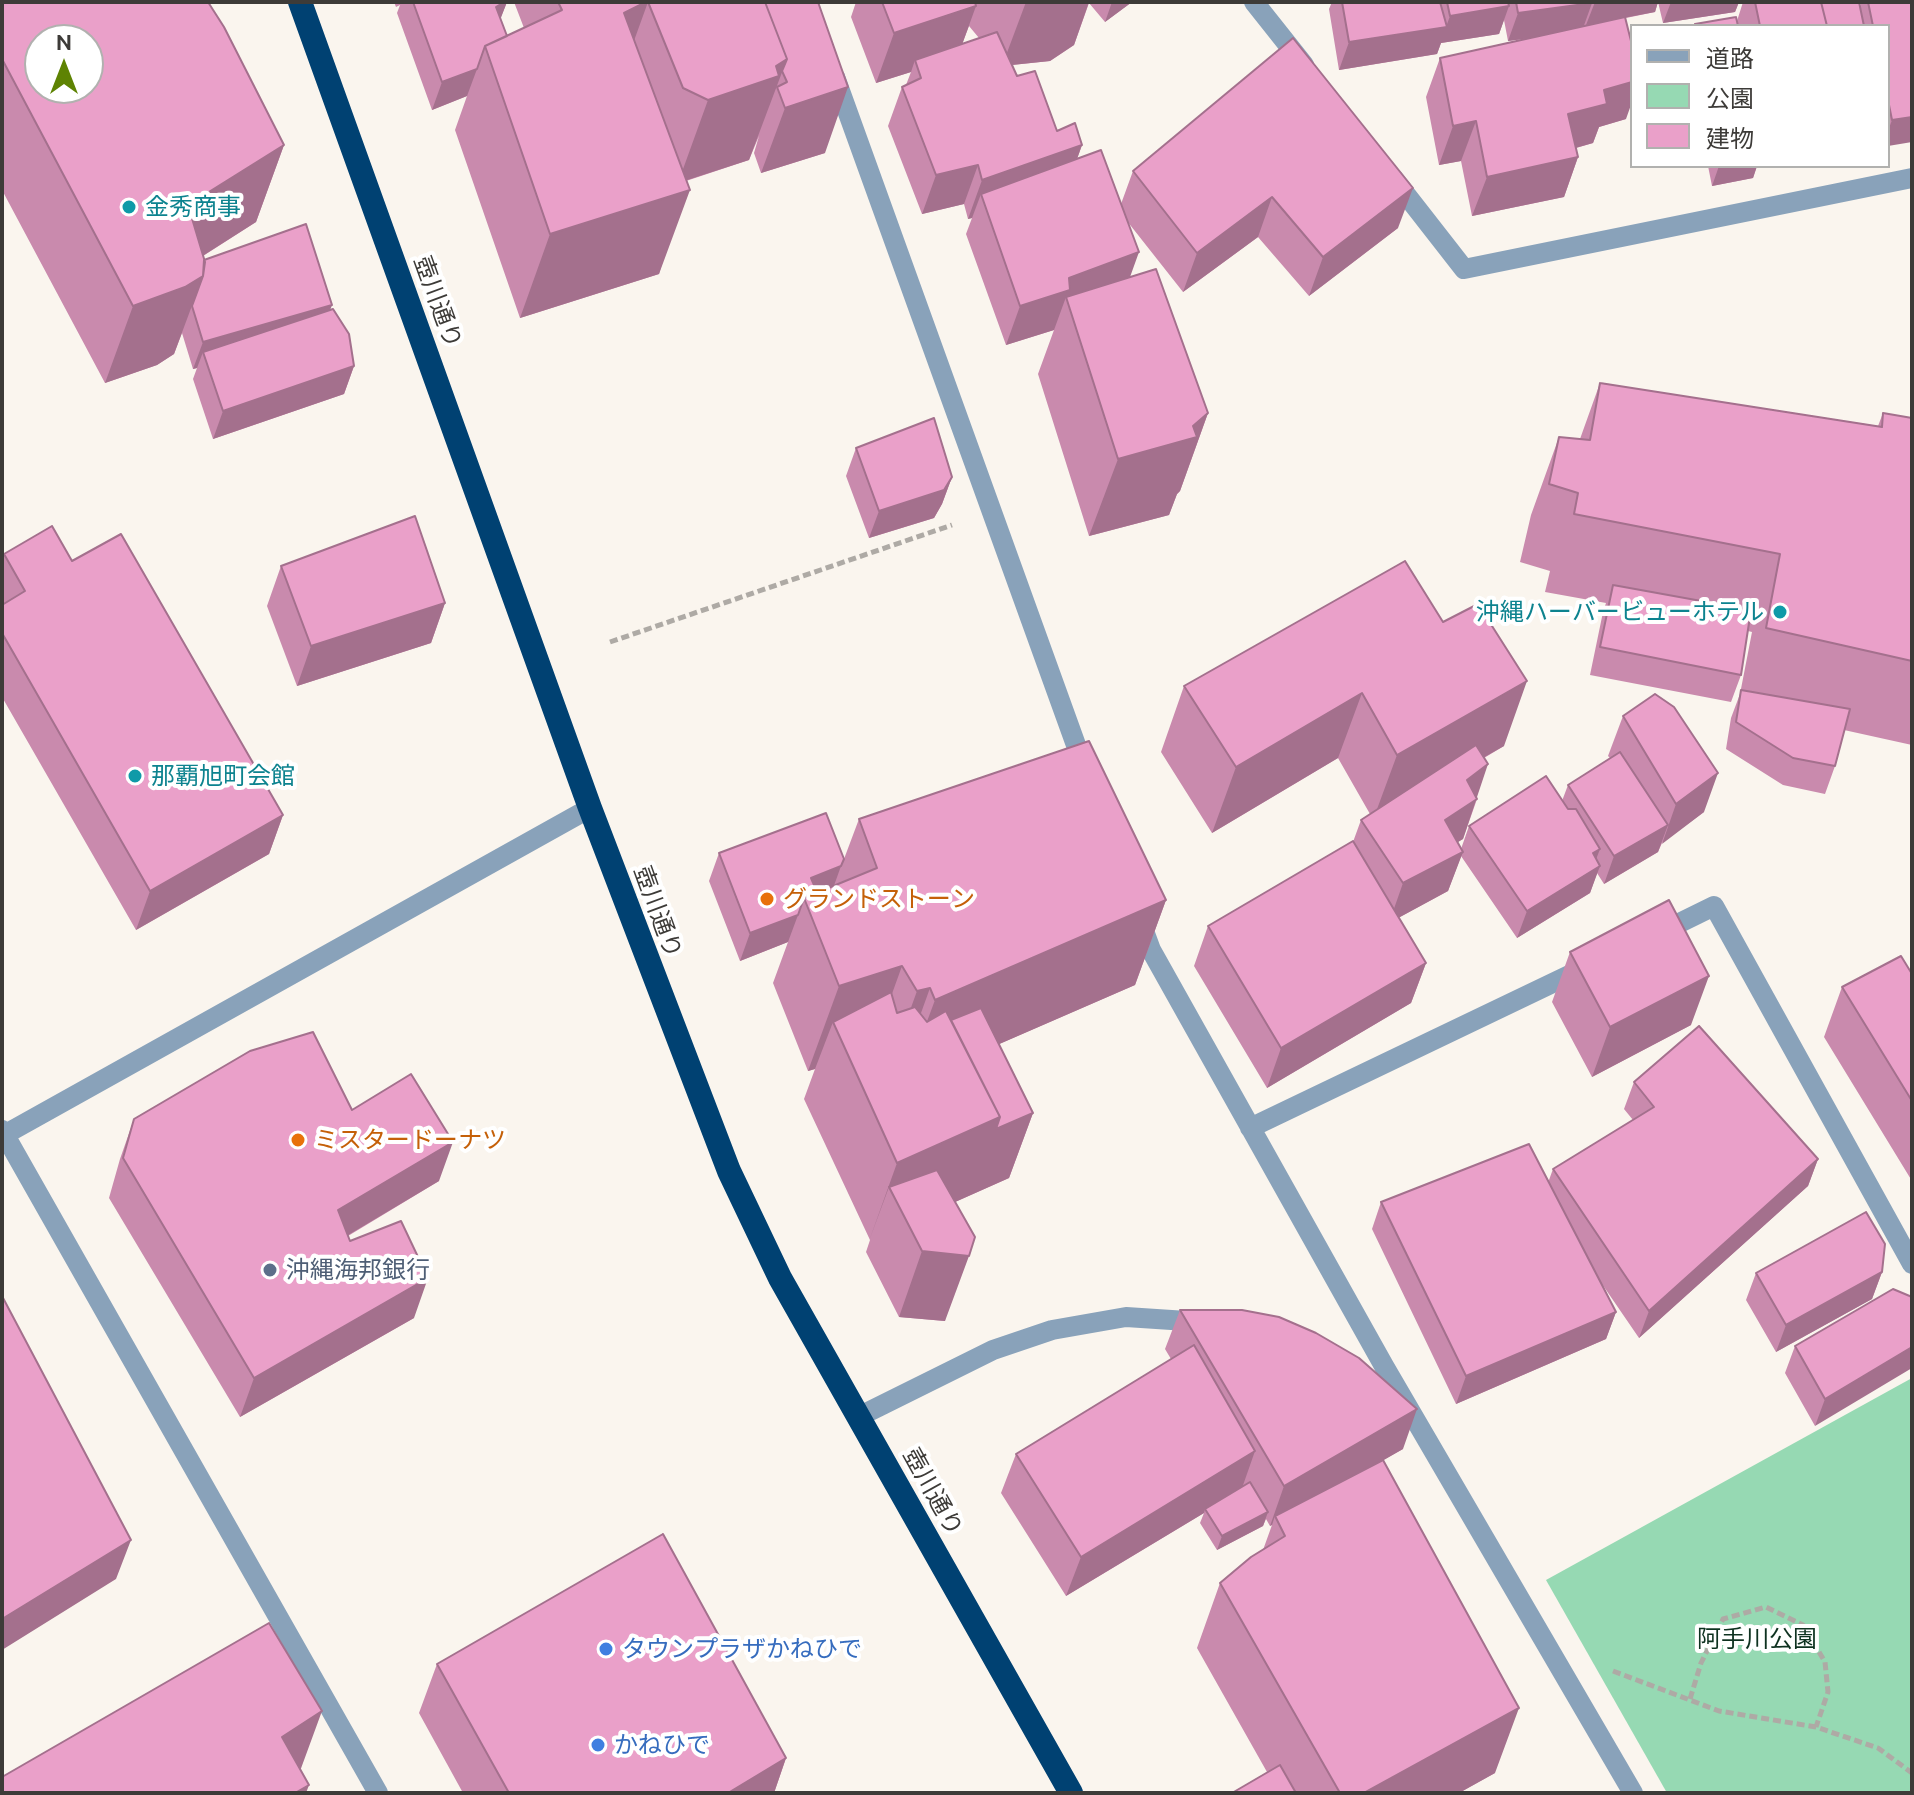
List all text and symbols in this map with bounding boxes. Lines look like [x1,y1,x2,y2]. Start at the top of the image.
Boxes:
north arrow [24,24,104,104]
legend [1630,24,1890,168]
text: N [56,29,72,54]
text: 道路 [1706,45,1754,72]
text: 公園 [1706,85,1754,112]
text: 建物 [1706,125,1754,152]
place label: 金秀商事 [145,193,241,221]
marker: 金秀商事 [120,198,138,216]
street label: 壺川通り [408,252,468,352]
place label: 沖縄ハーバービューホテル [1476,598,1764,626]
marker: 沖縄ハーバービューホテル [1771,603,1789,621]
place label: 那覇旭町会館 [151,762,295,790]
marker: 那覇旭町会館 [126,767,144,785]
street label: 壺川通り [628,862,688,962]
place label: グランドストーン [783,885,975,913]
marker: グランドストーン [758,890,776,908]
place label: ミスタードーナツ [314,1126,506,1154]
marker: ミスタードーナツ [289,1131,307,1149]
place label: 沖縄海邦銀行 [286,1256,430,1284]
marker: 沖縄海邦銀行 [261,1261,279,1279]
street label: 壺川通り [897,1443,969,1541]
park label: 阿手川公園 [1697,1625,1817,1653]
place label: タウンプラザかねひで [622,1635,862,1663]
marker: タウンプラザかねひで [597,1640,615,1658]
place label: かねひで [614,1731,710,1759]
marker: かねひで [589,1736,607,1754]

